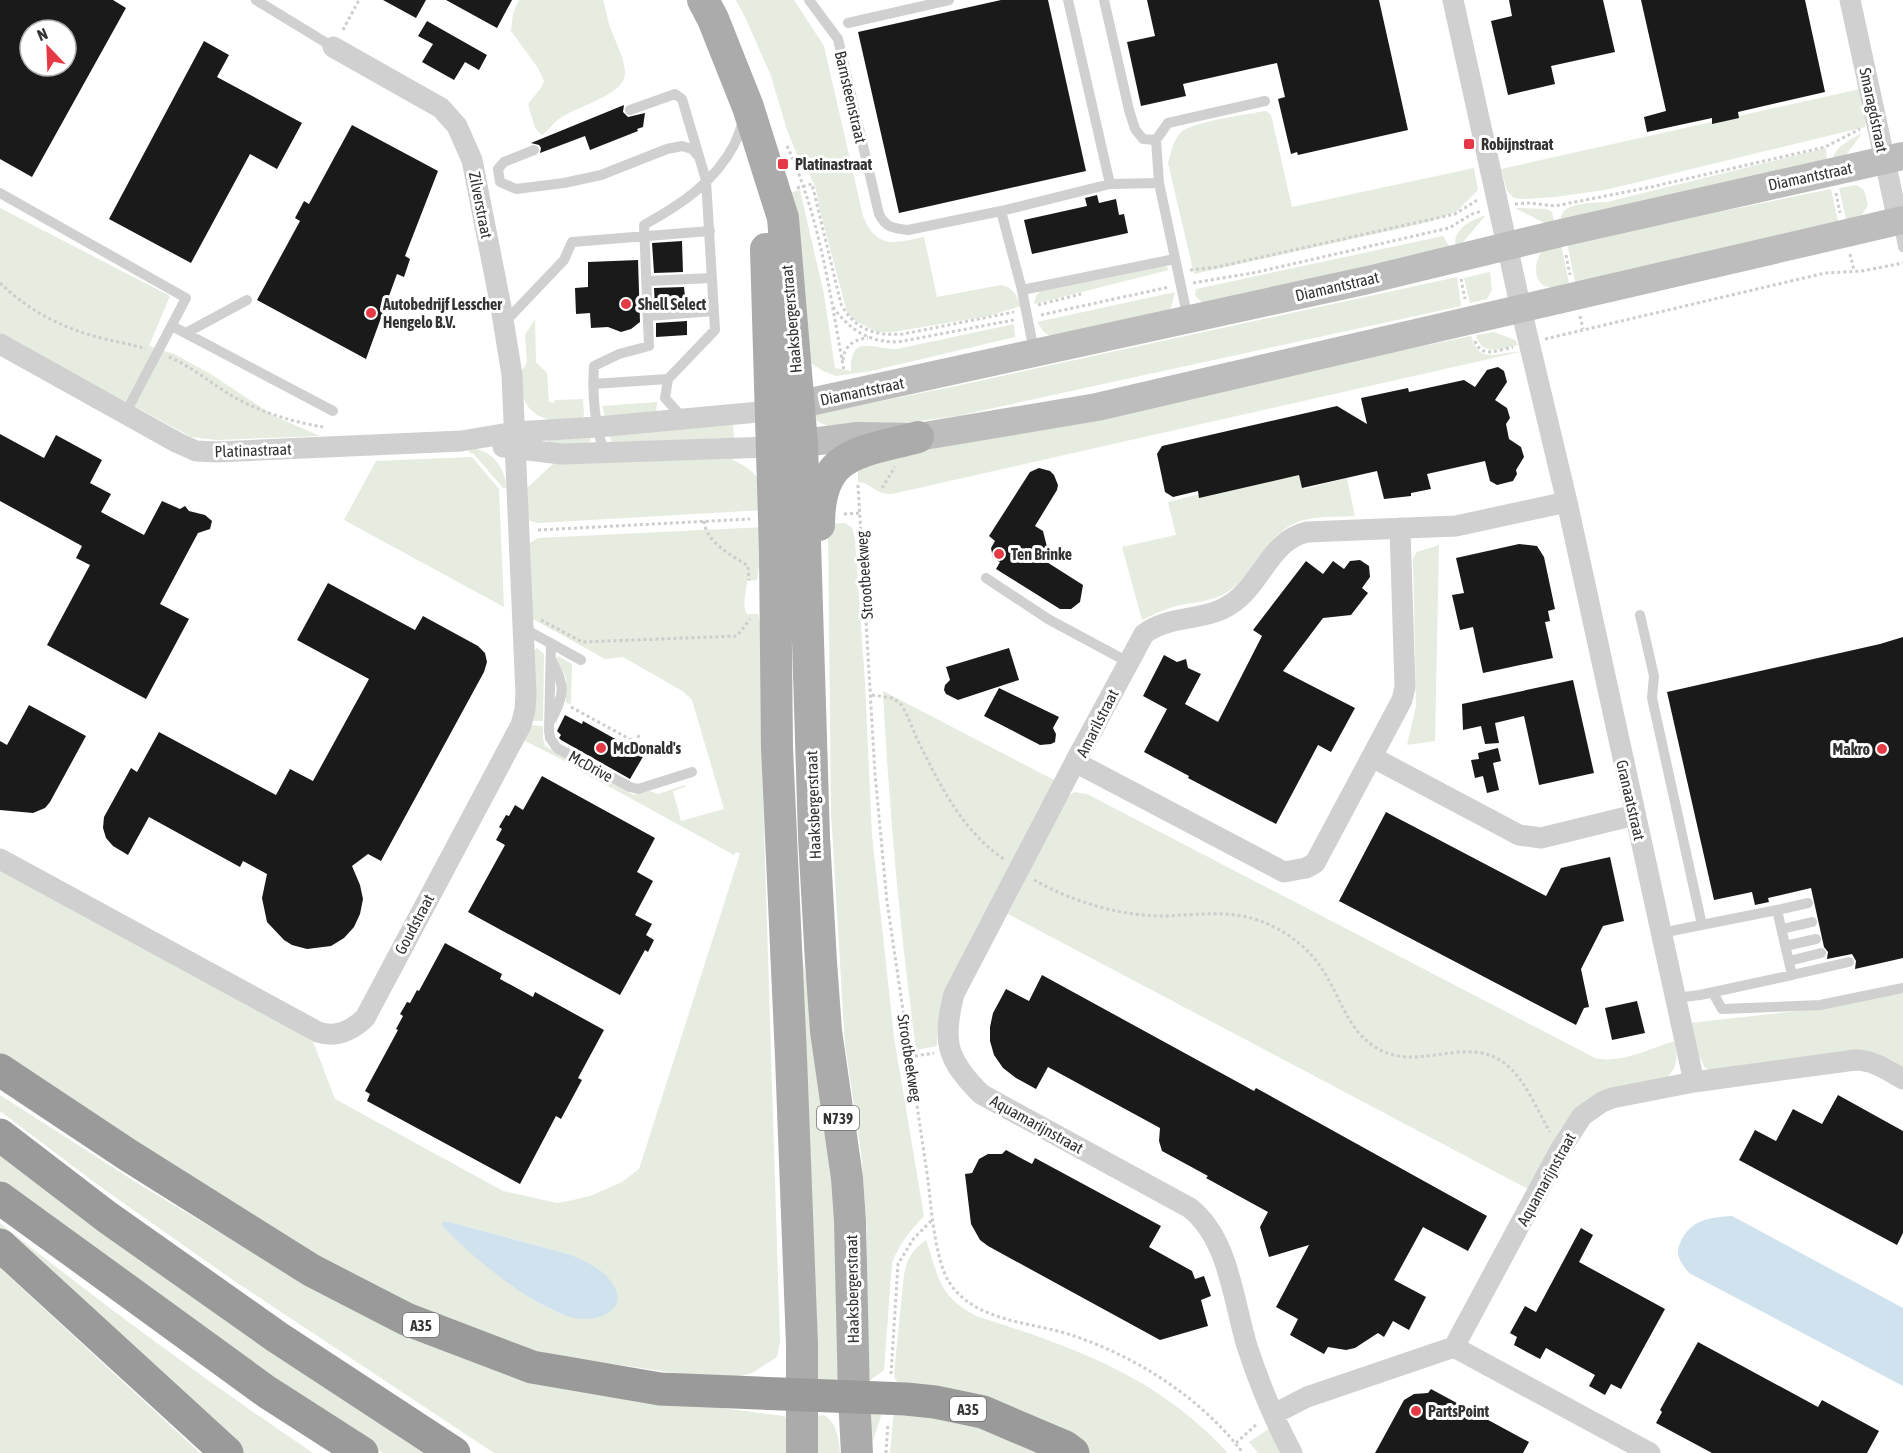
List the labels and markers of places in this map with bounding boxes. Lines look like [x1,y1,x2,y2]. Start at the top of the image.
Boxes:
place label: Robijnstraat [1481,135,1554,153]
marker: Robijnstraat [1462,137,1476,151]
place label: Platinastraat [795,155,873,173]
marker: Platinastraat [776,157,790,171]
place label: Autobedrijf Lesscher Hengelo B.V. [382,295,502,331]
place label: Shell Select [638,295,707,313]
marker: Shell Select [619,297,633,311]
marker: Autobedrijf Lesscher Hengelo B.V. [364,306,378,320]
place label: Ten Brinke [1011,545,1072,563]
marker: Ten Brinke [992,547,1006,561]
place label: McDonald's [613,739,682,757]
place label: Makro [1833,740,1870,758]
marker: McDonald's [594,741,608,755]
marker: Makro [1875,742,1889,756]
place label: PartsPoint [1428,1402,1489,1420]
marker: PartsPoint [1409,1404,1423,1418]

